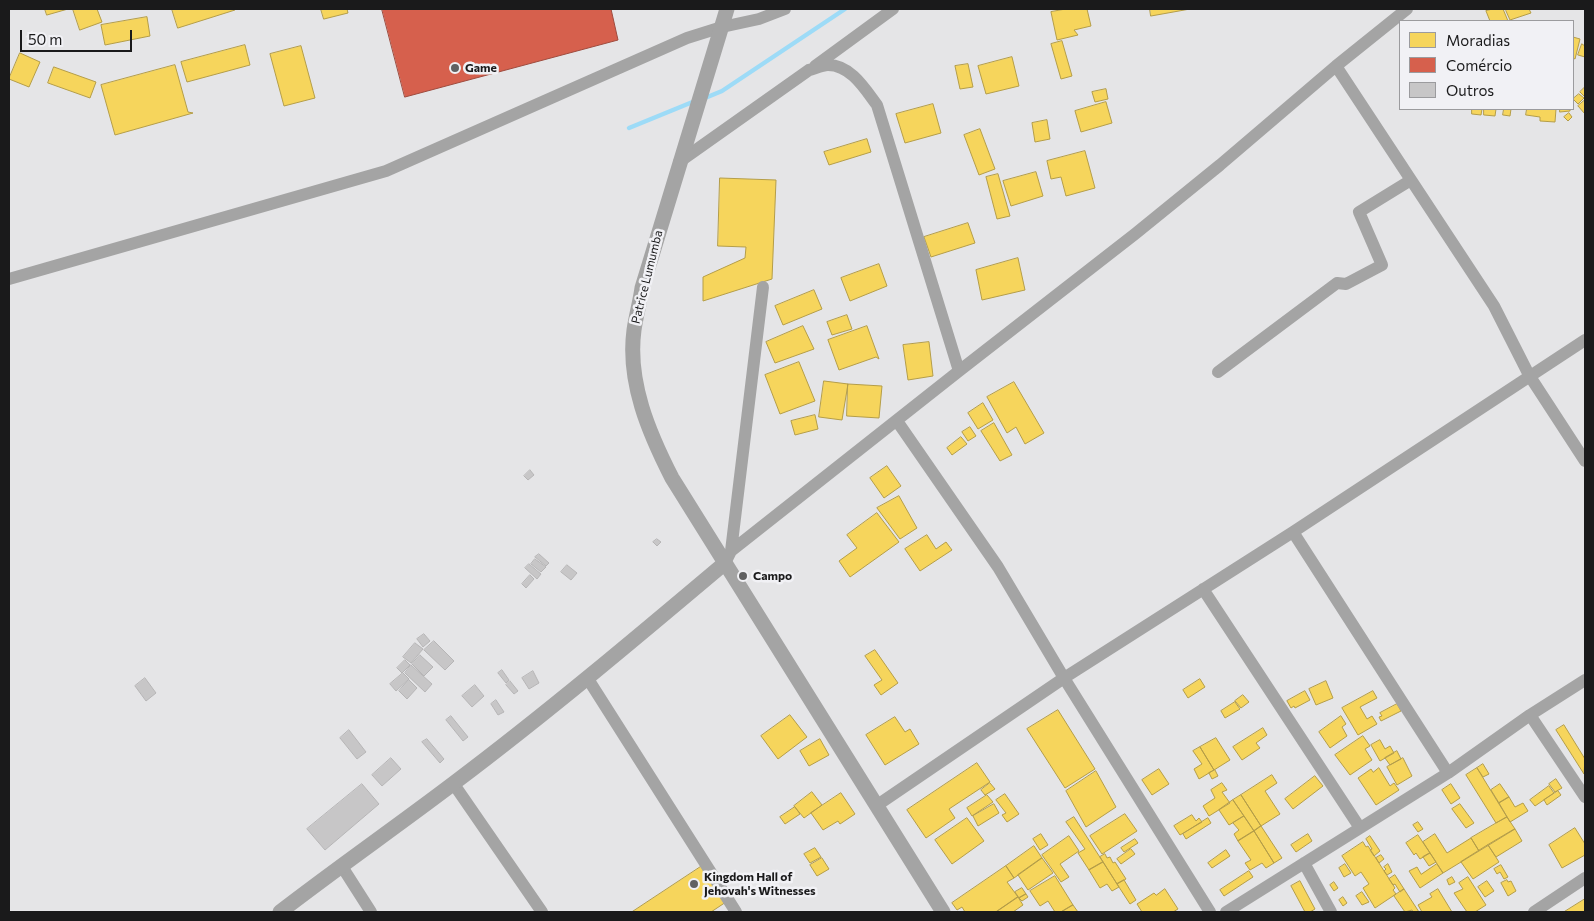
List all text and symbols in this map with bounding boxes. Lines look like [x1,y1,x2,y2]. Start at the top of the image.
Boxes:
scale bar [22,20,135,52]
legend [1399,20,1574,110]
text: 50 m [28,30,62,48]
text: Moradias [1446,31,1510,49]
text: Comércio [1446,56,1512,74]
place label: Game [465,61,497,75]
marker: Game [449,62,461,74]
text: Outros [1446,81,1494,99]
street label: Patrice Lumumba [628,229,666,325]
place label: Campo [753,569,792,583]
marker: Campo [737,570,749,582]
place label: Kingdom Hall of Jehovah's Witnesses [704,870,816,898]
marker: Kingdom Hall of Jehovah's Witnesses [688,878,700,890]

